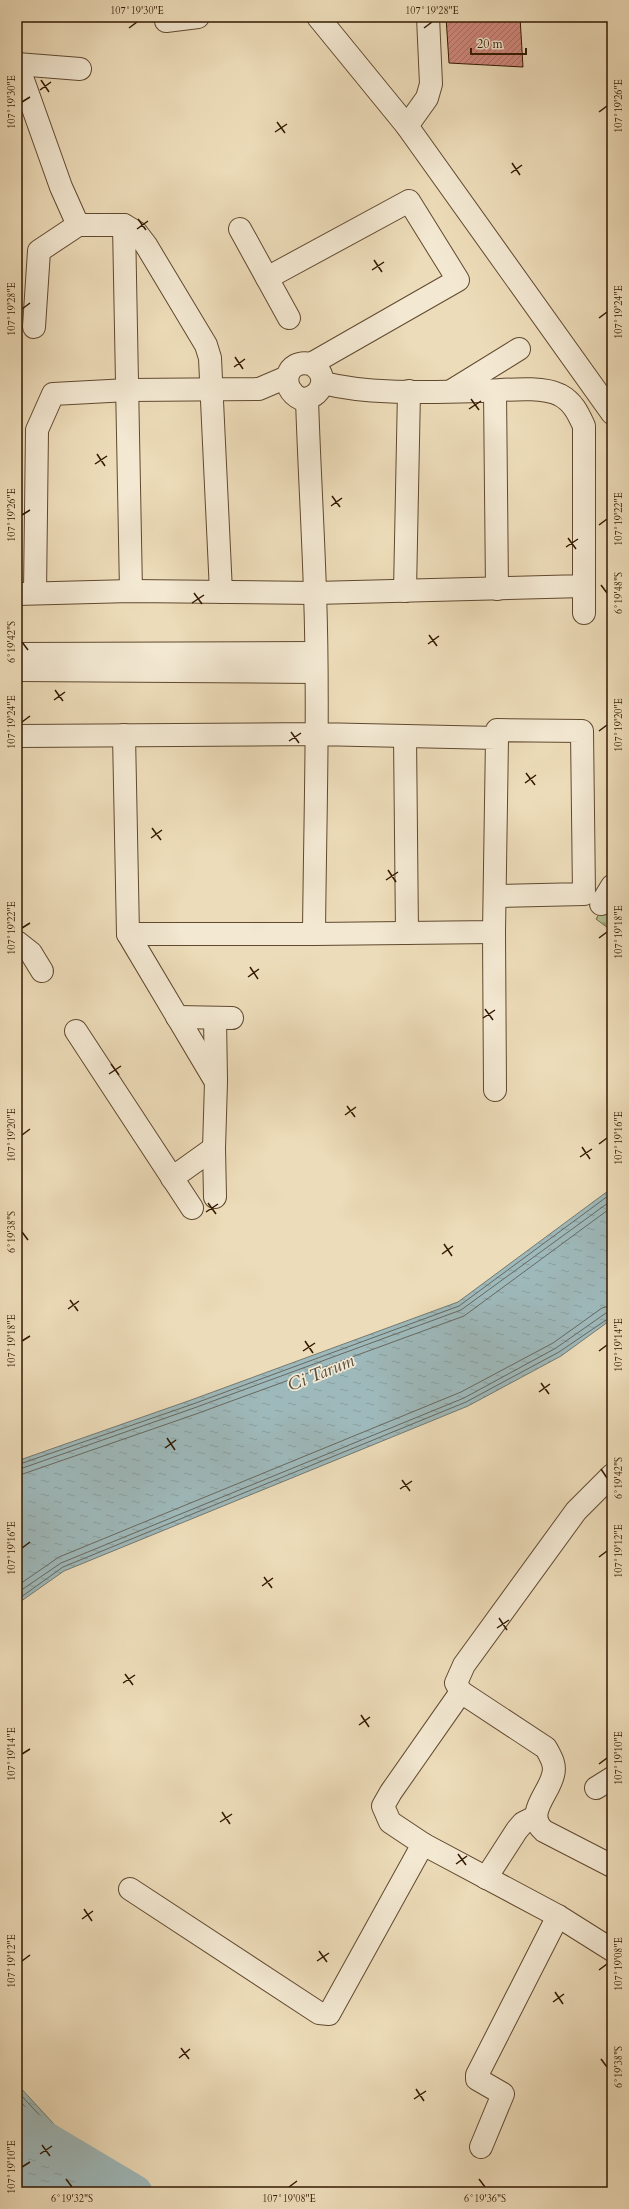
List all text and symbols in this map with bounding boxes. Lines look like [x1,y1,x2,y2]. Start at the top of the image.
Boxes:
text: 107°19'30"E [110,4,164,18]
text: 107°19'28"E [405,4,459,18]
scale bar [471,30,526,56]
text: 20 m [477,36,504,52]
text: 107°19'30"E [5,75,19,129]
text: 107°19'26"E [612,79,626,133]
text: 107°19'28"E [5,282,19,336]
text: 107°19'24"E [612,285,626,339]
text: 107°19'26"E [5,488,19,542]
text: 107°19'22"E [612,492,626,546]
text: 6°19'48"S [612,572,626,614]
text: 6°19'42"S [5,621,19,663]
text: 107°19'24"E [5,695,19,749]
text: 107°19'20"E [612,698,626,752]
text: 107°19'22"E [5,901,19,955]
text: 107°19'18"E [612,905,626,959]
text: 107°19'20"E [5,1108,19,1162]
text: 107°19'16"E [612,1111,626,1165]
text: 6°19'38"S [5,1211,19,1253]
text: 107°19'18"E [5,1314,19,1368]
text: 107°19'14"E [612,1318,626,1372]
water label: Ci Tarum [284,1348,359,1398]
text: 6°19'42"S [612,1457,626,1499]
text: 107°19'16"E [5,1521,19,1575]
text: 107°19'12"E [612,1524,626,1578]
text: 107°19'14"E [5,1727,19,1781]
text: 107°19'10"E [612,1731,626,1785]
text: 107°19'12"E [5,1934,19,1988]
text: 107°19'08"E [612,1937,626,1991]
text: 6°19'38"S [612,2046,626,2088]
text: 107°19'10"E [5,2140,19,2194]
text: 6°19'32"S [51,2192,93,2206]
text: 107°19'08"E [262,2192,316,2206]
text: 6°19'36"S [464,2192,506,2206]

